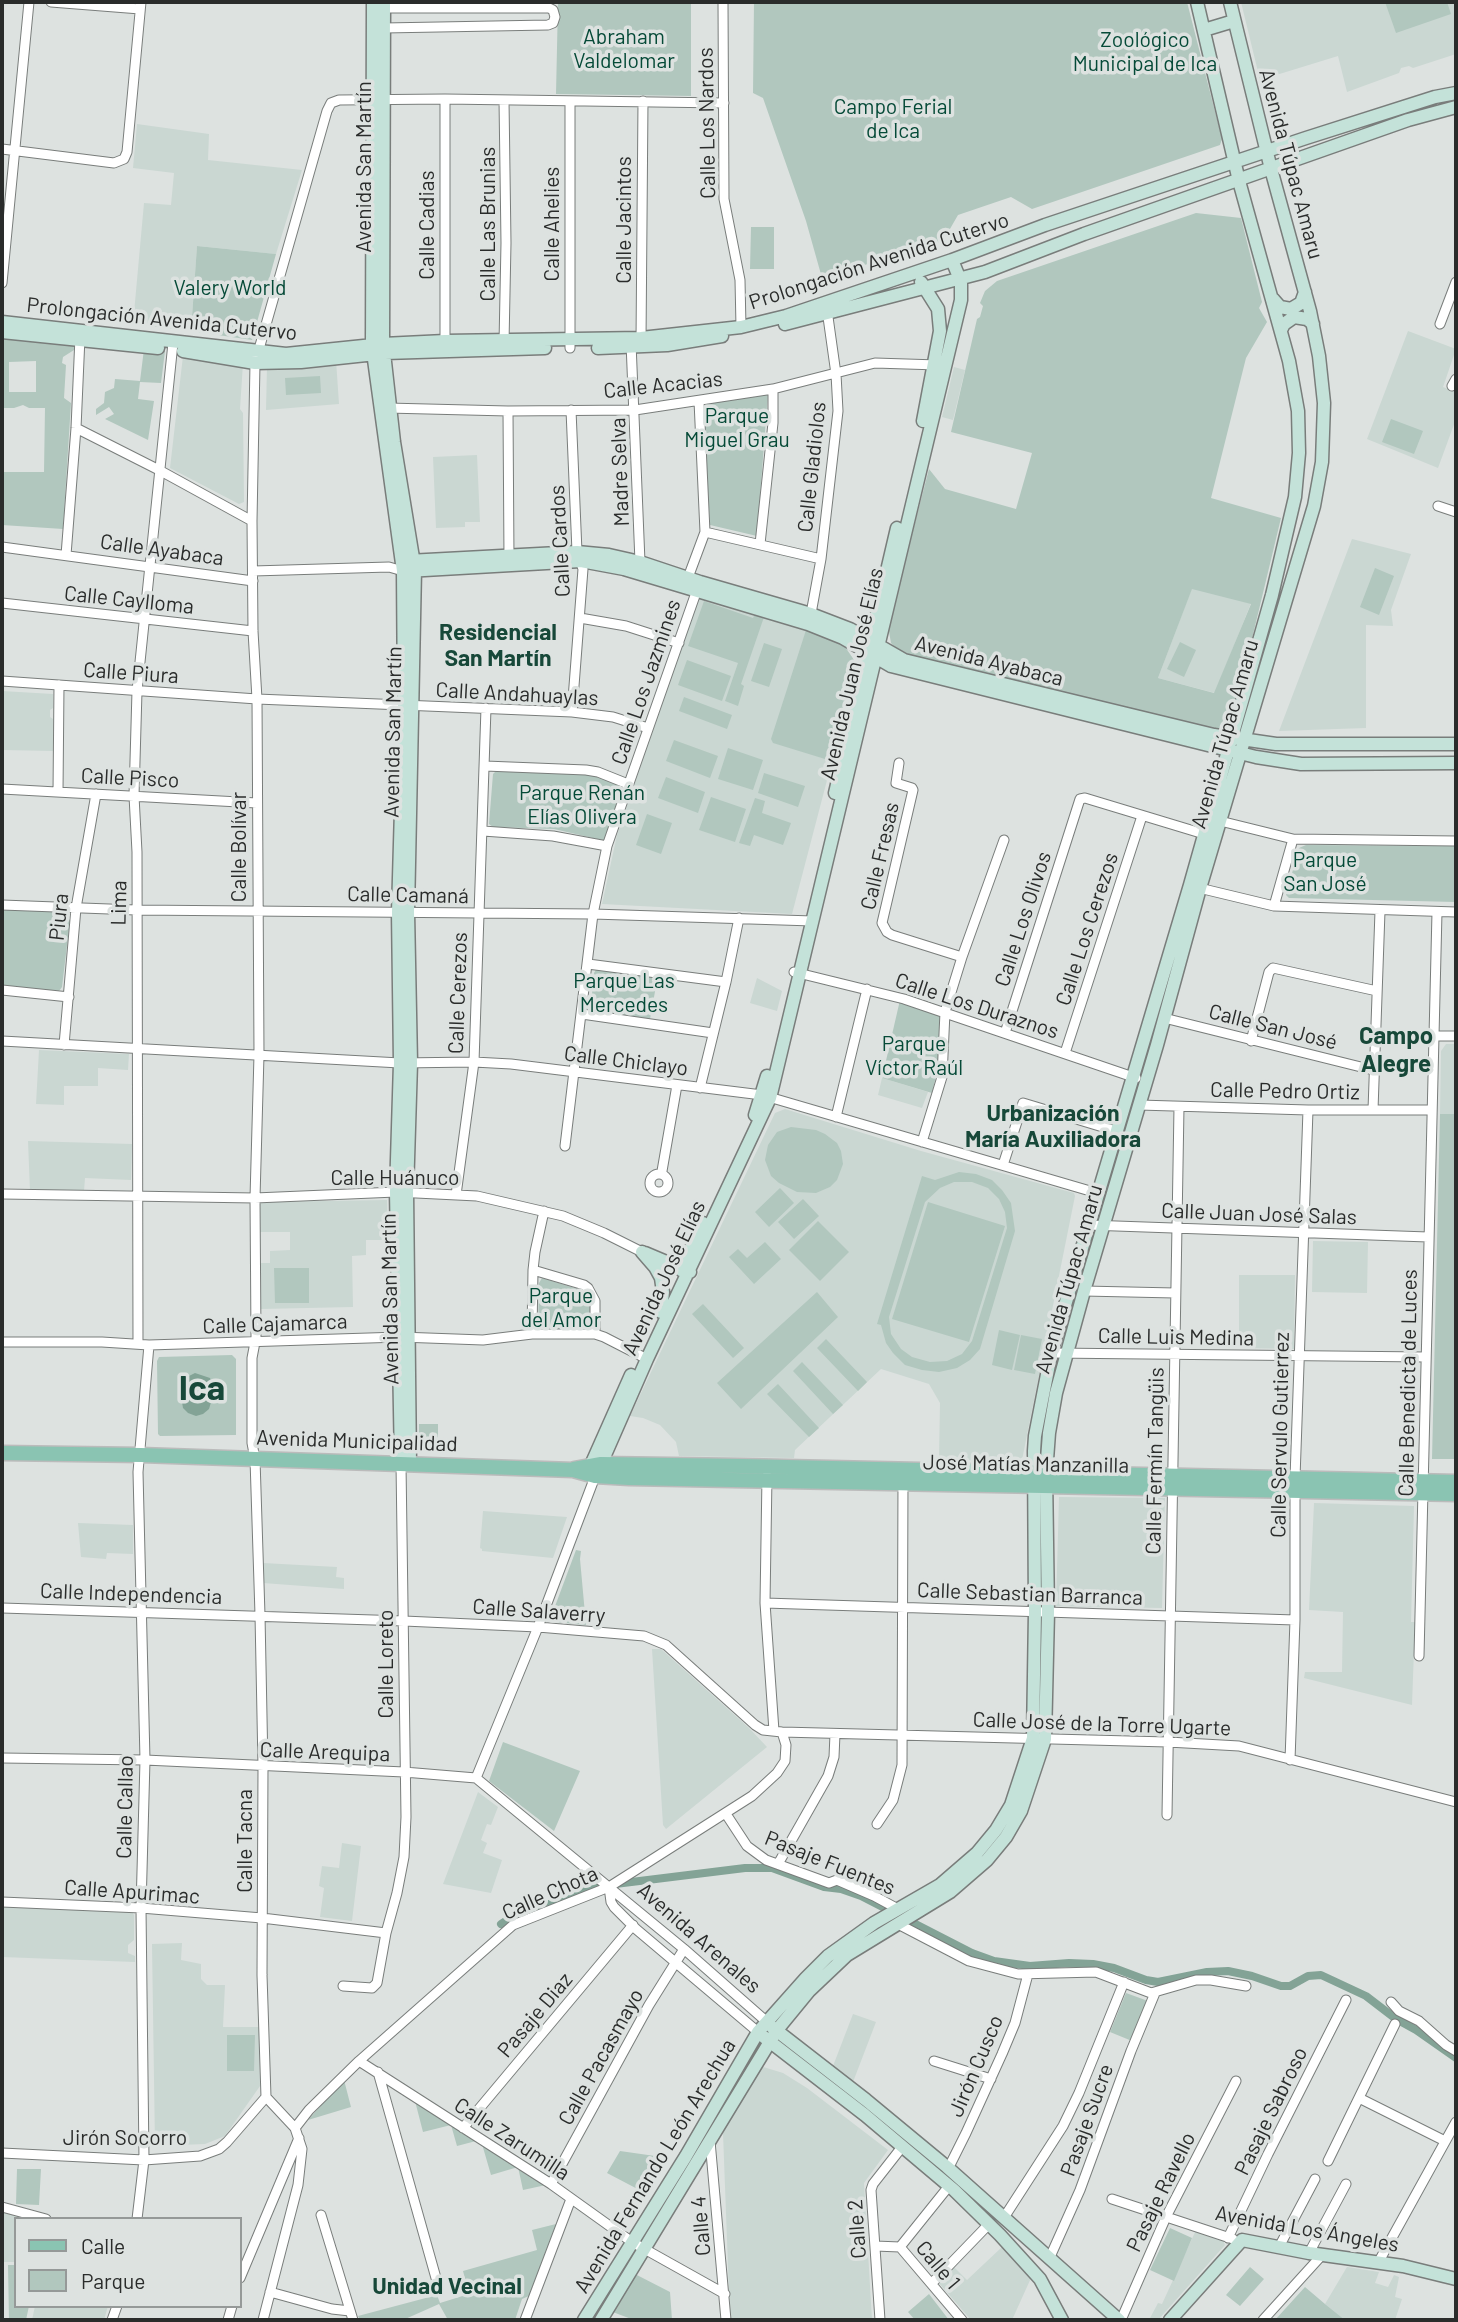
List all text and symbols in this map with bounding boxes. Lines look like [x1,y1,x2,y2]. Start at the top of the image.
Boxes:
park label: Abraham Valdelomar [573,24,675,74]
park label: Zoológico Municipal de Ica [1073,27,1217,77]
street label: Calle Los Nardos [693,47,721,199]
street label: Avenida Túpac Amaru [1254,66,1328,262]
street label: Avenida San Martín [351,81,377,253]
park label: Campo Ferial de Ica [834,94,952,144]
street label: Calle Las Brunias [475,147,501,301]
street label: Calle Jacintos [611,156,637,284]
street label: Calle Ahelies [539,167,565,281]
street label: Calle Cadias [414,170,440,280]
street label: Prolongación Avenida Cutervo [746,207,1012,315]
park label: Valery World [173,275,287,301]
street label: Prolongación Avenida Cutervo [25,292,299,346]
street label: Calle Acacias [602,366,724,404]
street label: Calle Gladiolos [793,400,831,534]
park label: Parque Miguel Grau [684,403,790,453]
street label: Madre Selva [606,417,634,527]
street label: Calle Cardos [544,484,576,598]
street label: Calle Ayabaca [99,529,225,571]
street label: Avenida Juan José Elías [815,565,889,783]
street label: Calle Caylloma [63,581,195,619]
street label: Calle Los Jazmines [606,596,686,768]
district label: Residencial San Martín [439,618,557,672]
street label: Avenida Ayabaca [912,630,1066,692]
street label: Avenida Túpac Amaru [1186,637,1264,831]
street label: Avenida San Martín [379,646,407,818]
street label: Calle Piura [82,657,180,689]
street label: Calle Andahuaylas [435,677,599,711]
street label: Calle Pisco [80,763,180,793]
park label: Parque Renán Elías Olivera [519,780,645,830]
street label: Calle Bolívar [226,792,252,902]
street label: Calle Fresas [855,800,905,912]
park label: Parque San José [1283,847,1367,897]
street label: Calle Los Olivos [989,848,1057,990]
street label: Calle Los Cerezos [1050,849,1124,1009]
street label: Lima [106,880,132,926]
street label: Calle Camaná [347,881,469,909]
street label: Piura [44,892,74,942]
street label: Calle Cerezos [443,932,473,1054]
park label: Parque Las Mercedes [573,968,675,1018]
street label: Calle Los Duraznos [892,968,1062,1044]
street label: Calle San José [1206,999,1340,1055]
district label: Campo Alegre [1359,1022,1433,1078]
park label: Parque Víctor Raúl [865,1031,963,1081]
street label: Calle Chiclayo [562,1041,690,1081]
street label: Calle Pedro Ortiz [1210,1077,1360,1105]
district label: Urbanización María Auxiliadora [965,1099,1141,1153]
street label: Calle Huánuco [331,1165,459,1191]
street label: Avenida Túpac Amaru [1030,1182,1108,1376]
street label: Avenida José Elías [617,1197,711,1359]
street label: Calle Juan José Salas [1161,1198,1357,1230]
street label: Avenida San Martín [376,1213,404,1385]
street label: Calle Benedicta de Luces [1393,1269,1423,1497]
park label: Parque del Amor [521,1283,601,1333]
street label: Calle Cajamarca [202,1309,348,1339]
street label: Calle Luis Medina [1098,1323,1254,1351]
street label: Calle Servulo Gutierrez [1266,1332,1294,1538]
district label: Ica [179,1367,225,1409]
street label: Calle Fermín Tangüis [1141,1367,1169,1555]
street label: Avenida Municipalidad [256,1425,458,1457]
street label: José Matías Manzanilla [923,1450,1129,1478]
street label: Calle Sebastian Barranca [917,1577,1143,1611]
street label: Calle Independencia [39,1578,223,1610]
street label: Calle Salaverry [472,1594,606,1628]
street label: Calle Loreto [373,1609,399,1719]
street label: Calle José de la Torre Ugarte [972,1707,1232,1741]
street label: Calle Arequipa [259,1737,391,1767]
street label: Calle Callao [111,1755,139,1859]
street label: Calle Tacna [232,1789,258,1893]
street label: Pasaje Fuentes [761,1825,899,1901]
street label: Calle Chota [498,1861,602,1925]
street label: Calle Apurimac [63,1875,201,1909]
street label: Avenida Arenales [632,1877,766,1999]
street label: Pasaje Diaz [492,1967,578,2063]
street label: Calle Pacasmayo [553,1984,649,2130]
street label: Jirón Cusco [943,2011,1009,2121]
street label: Avenida Fernando León Arechua [569,2034,741,2298]
street label: Pasaje Sabroso [1229,2043,1313,2179]
street label: Pasaje Sucre [1055,2060,1119,2180]
street label: Calle Zarumilla [450,2092,574,2186]
street label: Jirón Socorro [63,2125,187,2151]
street label: Pasaje Ravello [1121,2128,1201,2256]
street label: Calle 4 [686,2195,716,2257]
street label: Calle 2 [842,2198,872,2260]
street label: Avenida Los Ángeles [1213,2200,1401,2258]
legend [14,2217,242,2308]
text: Calle [81,2233,125,2258]
street label: Calle 1 [910,2236,966,2294]
text: Parque [81,2268,146,2293]
district label: Unidad Vecinal [372,2272,522,2300]

